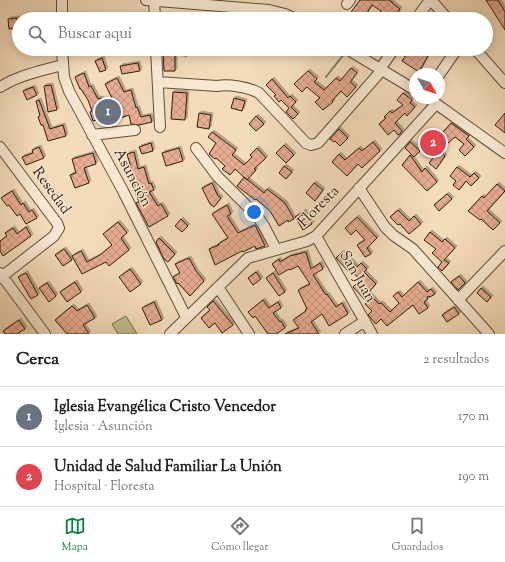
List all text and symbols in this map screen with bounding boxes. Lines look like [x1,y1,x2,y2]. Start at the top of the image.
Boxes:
search box [12,12,493,56]
icon: search [26,23,48,45]
text: Buscar aquí [58,24,132,45]
north arrow [409,68,445,104]
pin: 1 [95,97,121,127]
pin: 2 [420,128,446,158]
street label: Asunción [108,145,156,211]
street label: Resedad [27,163,76,219]
street label: Floresta [294,181,345,232]
your location [244,202,264,222]
street label: San Juan [334,247,380,307]
text: Cerca [16,348,59,372]
text: 2 resultados [423,351,489,369]
text: Iglesia Evangélica Cristo Vencedor [54,397,276,418]
text: 1 [27,408,31,426]
text: 170 m [458,408,489,426]
text: Iglesia · Asunción [54,418,153,436]
text: Unidad de Salud Familiar La Unión [54,457,282,478]
text: 2 [26,468,32,486]
text: 190 m [458,468,489,486]
text: Hospital · Floresta [54,478,155,496]
tab: Mapa [62,515,88,555]
tab: Cómo llegar [211,515,268,555]
tab: Guardados [391,515,443,555]

